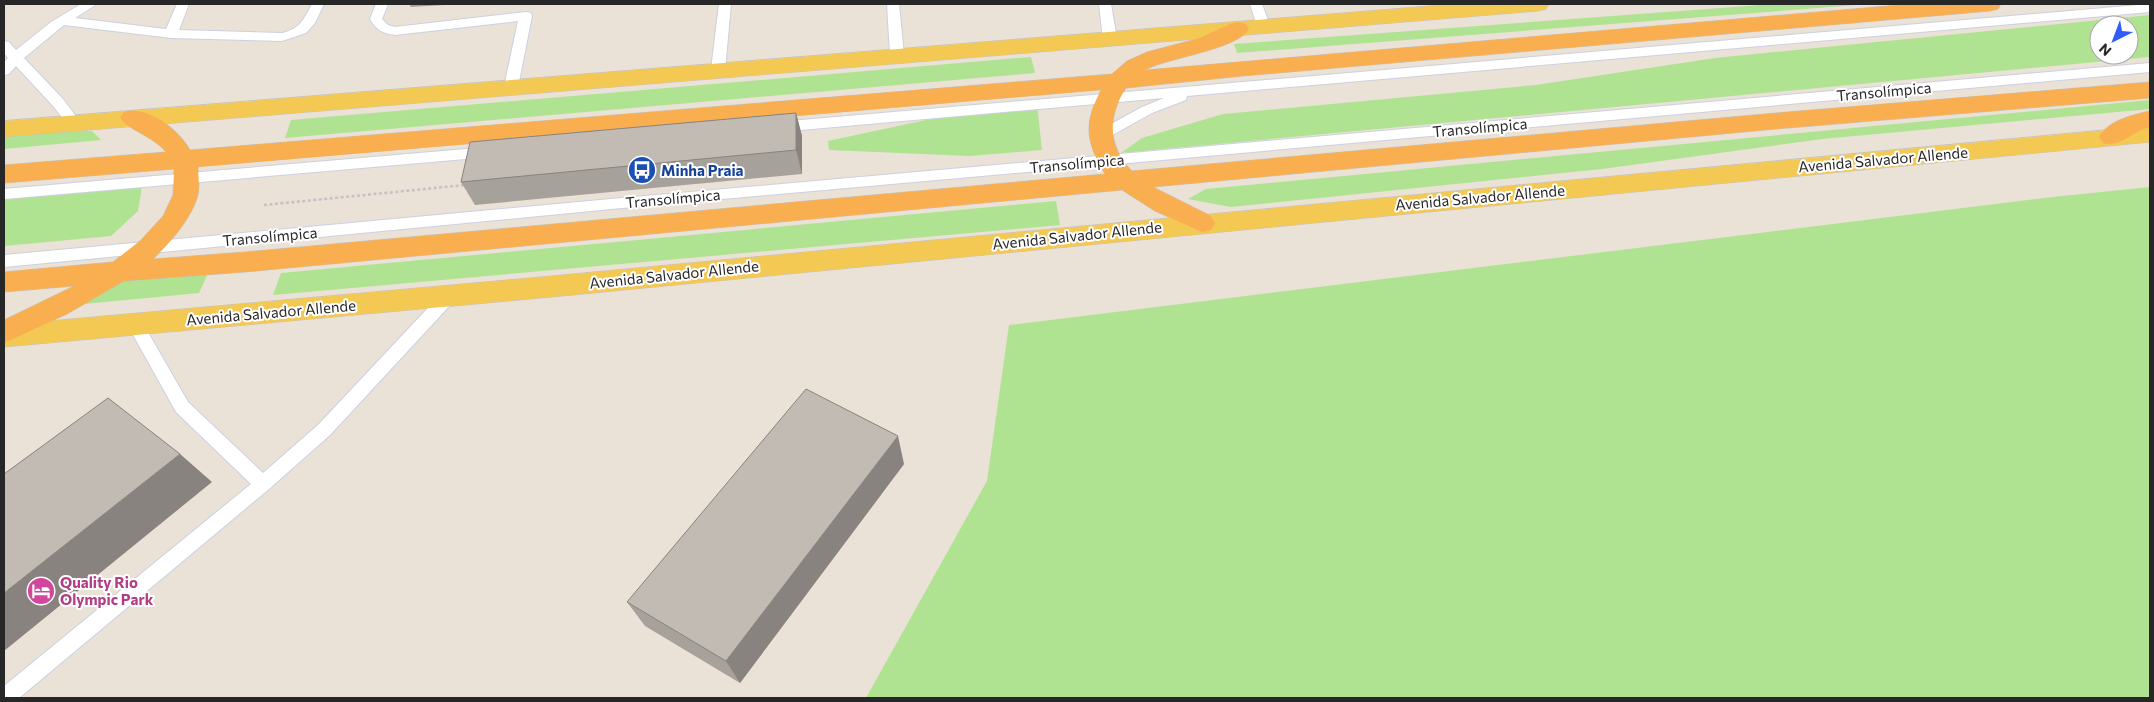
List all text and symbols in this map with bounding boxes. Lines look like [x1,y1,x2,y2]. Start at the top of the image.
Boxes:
north arrow [2089,15,2139,65]
text: N [2095,40,2115,60]
street label: Transolímpica [1836,78,1932,104]
street label: Transolímpica [1432,114,1528,140]
street label: Avenida Salvador Allende [1797,143,1969,175]
street label: Transolímpica [1029,150,1125,176]
bus stop icon: Minha Praia [627,155,657,185]
place label: Minha Praia [661,161,744,179]
street label: Avenida Salvador Allende [1394,181,1566,213]
street label: Transolímpica [625,185,721,211]
street label: Avenida Salvador Allende [991,217,1163,253]
street label: Transolímpica [222,223,318,249]
street label: Avenida Salvador Allende [588,256,760,292]
street label: Avenida Salvador Allende [185,296,357,328]
place label: Quality Rio Olympic Park [60,573,154,608]
hotel icon: Quality Rio Olympic Park [26,576,56,606]

